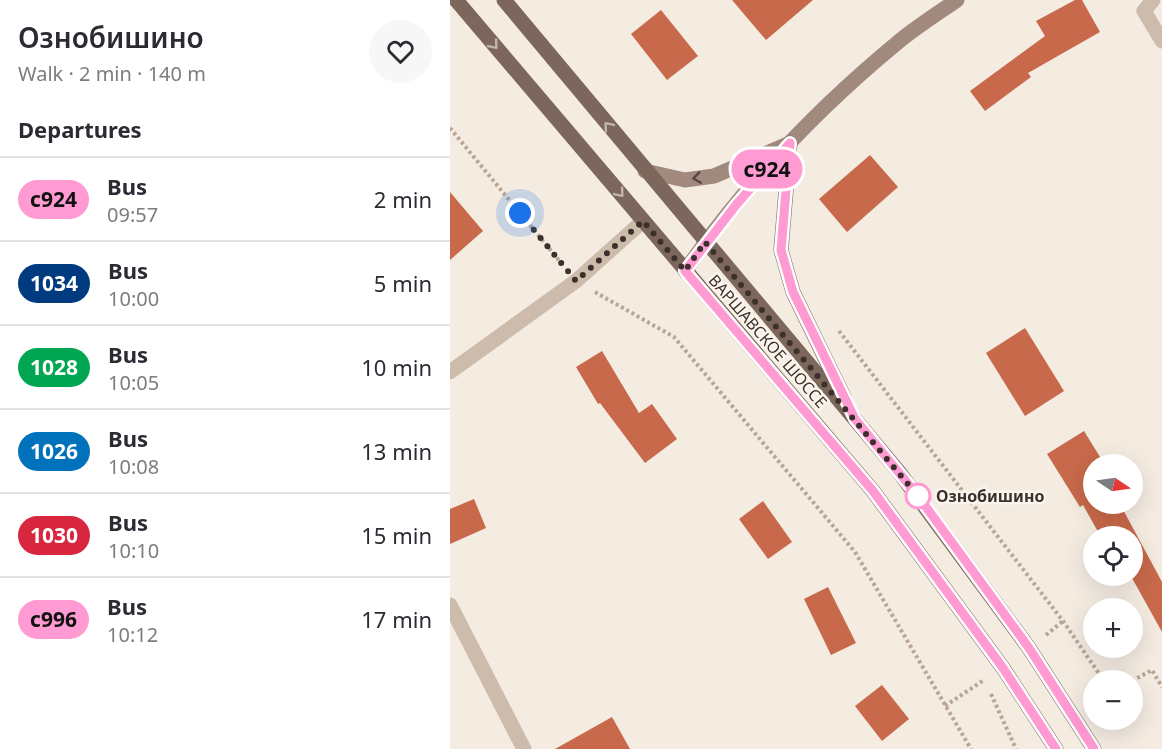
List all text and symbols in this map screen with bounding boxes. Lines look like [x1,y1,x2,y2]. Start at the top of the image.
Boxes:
text: Ознобишино [18,18,204,56]
button: heart [369,20,432,83]
one-way arrow [486,38,497,49]
text: Walk · 2 min · 140 m [18,60,206,87]
text: Departures [18,114,142,144]
one-way arrow [604,122,615,133]
line badge: с924 [725,150,809,188]
text: с924 [743,155,791,183]
text: Bus [107,171,147,201]
one-way arrow [692,171,701,184]
text: 2 min [374,184,432,214]
text: с924 [30,185,77,213]
one-way arrow [613,186,624,197]
your location [505,198,535,228]
text: 09:57 [107,201,158,228]
text: Bus [108,255,148,285]
text: 5 min [374,268,432,298]
text: 1034 [30,269,78,297]
street label: ВАРШАВСКОЕ ШОССЕ [704,269,832,413]
text: 10:00 [108,285,159,312]
text: Bus [108,339,148,369]
text: 10 min [361,352,432,382]
text: 1028 [30,353,78,381]
text: 10:05 [108,369,159,396]
text: Bus [108,423,148,453]
text: 13 min [361,436,432,466]
text: 1026 [30,437,78,465]
text: 10:08 [108,453,159,480]
north arrow [1083,454,1143,514]
map controls [1083,454,1143,730]
marker: Ознобишино [905,483,931,509]
place label: Ознобишино [936,485,1044,507]
text: Bus [108,507,148,537]
text: 15 min [361,520,432,550]
text: 1030 [30,521,78,549]
button: locate [1083,526,1143,586]
text: 10:10 [108,537,159,564]
text: Bus [107,591,147,621]
button: + [1083,598,1143,658]
text: 17 min [361,604,432,634]
text: с996 [30,605,77,633]
text: 10:12 [107,621,158,648]
button: − [1083,670,1143,730]

